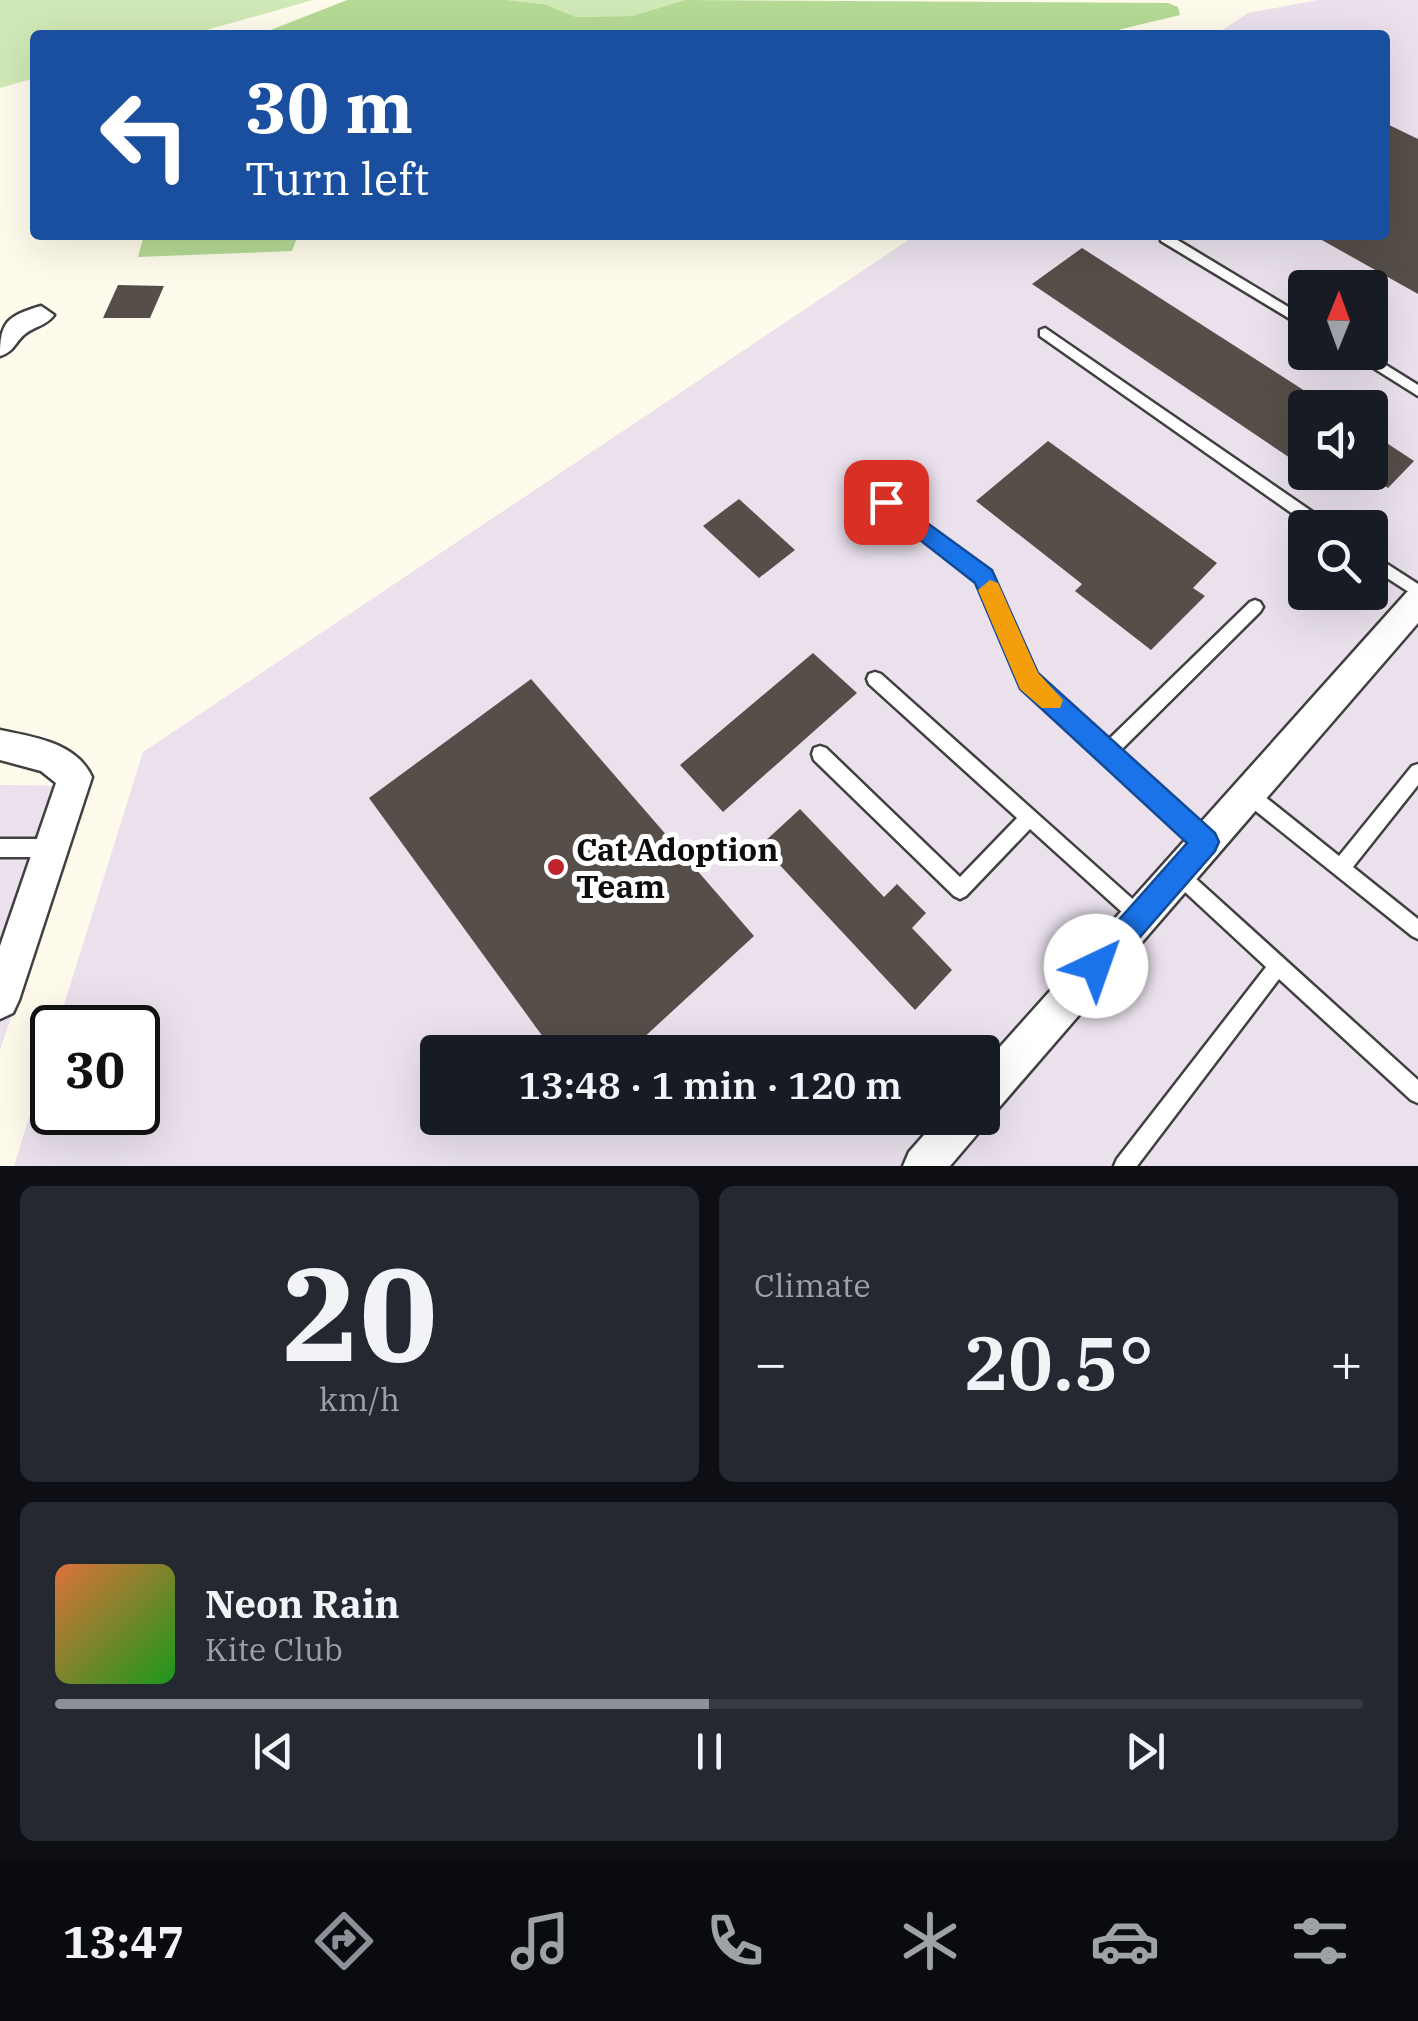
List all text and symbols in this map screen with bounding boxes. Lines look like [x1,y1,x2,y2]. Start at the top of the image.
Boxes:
text: 30 m [245,61,413,152]
icon: left [80,70,210,200]
text: Turn left [245,149,429,207]
north arrow [1288,270,1388,370]
map controls [1288,270,1388,610]
button: sound [1288,390,1388,490]
pin [844,460,929,545]
icon: arrive [859,475,914,530]
button: search [1288,510,1388,610]
place label: Cat Adoption Team [576,828,778,907]
marker: Cat Adoption Team [545,856,567,878]
position arrow [1044,914,1148,1018]
speed limit sign: 30 [30,1005,160,1135]
text: 13:48 · 1 min · 120 m [518,1060,902,1109]
text: 20 [281,1228,438,1397]
text: Climate [754,1264,871,1306]
text: 20.5° [963,1313,1154,1411]
text: − [754,1327,787,1398]
text: + [1330,1327,1363,1398]
text: km/h [319,1378,400,1420]
text: Neon Rain [205,1579,400,1628]
text: Kite Club [205,1628,343,1670]
icon: previous [246,1724,301,1779]
icon: pause [682,1724,737,1779]
icon: next [1118,1724,1173,1779]
icon: directions [309,1906,379,1976]
icon: music [505,1906,575,1976]
icon: phone [700,1906,770,1976]
icon: climate [895,1906,965,1976]
icon: car [1090,1906,1160,1976]
icon: filters [1285,1906,1355,1976]
text: 13:47 [63,1912,184,1970]

